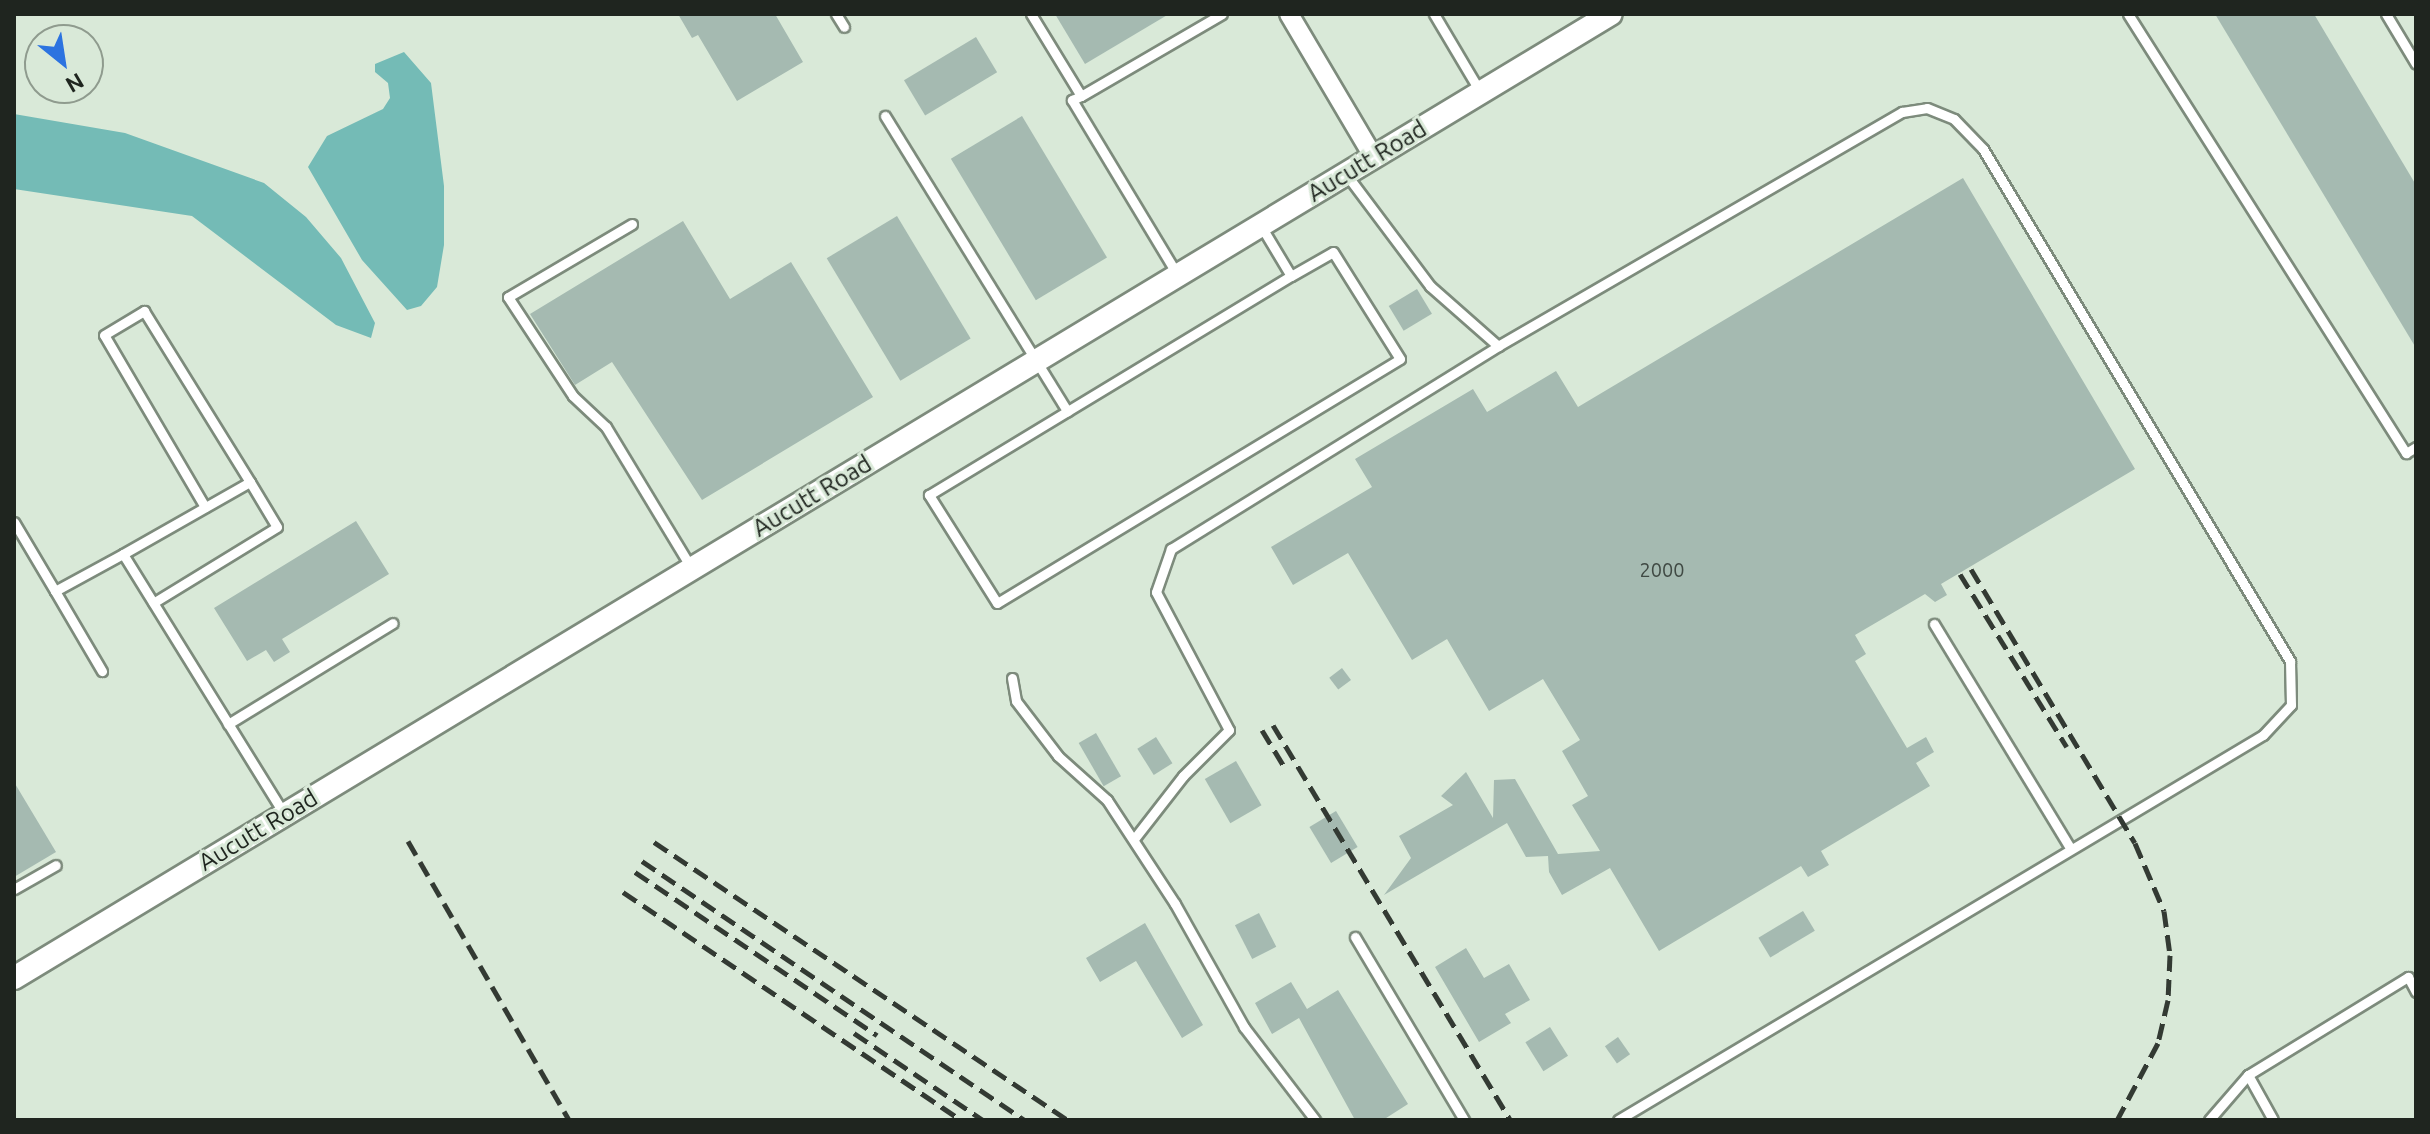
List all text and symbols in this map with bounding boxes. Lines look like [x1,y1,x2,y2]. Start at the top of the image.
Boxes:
north arrow [24,24,104,104]
text: N [62,69,89,98]
street label: Aucutt Road [1302,114,1432,208]
street label: Aucutt Road [747,449,877,543]
house number: 2000 [1639,557,1685,581]
street label: Aucutt Road [193,783,323,877]

